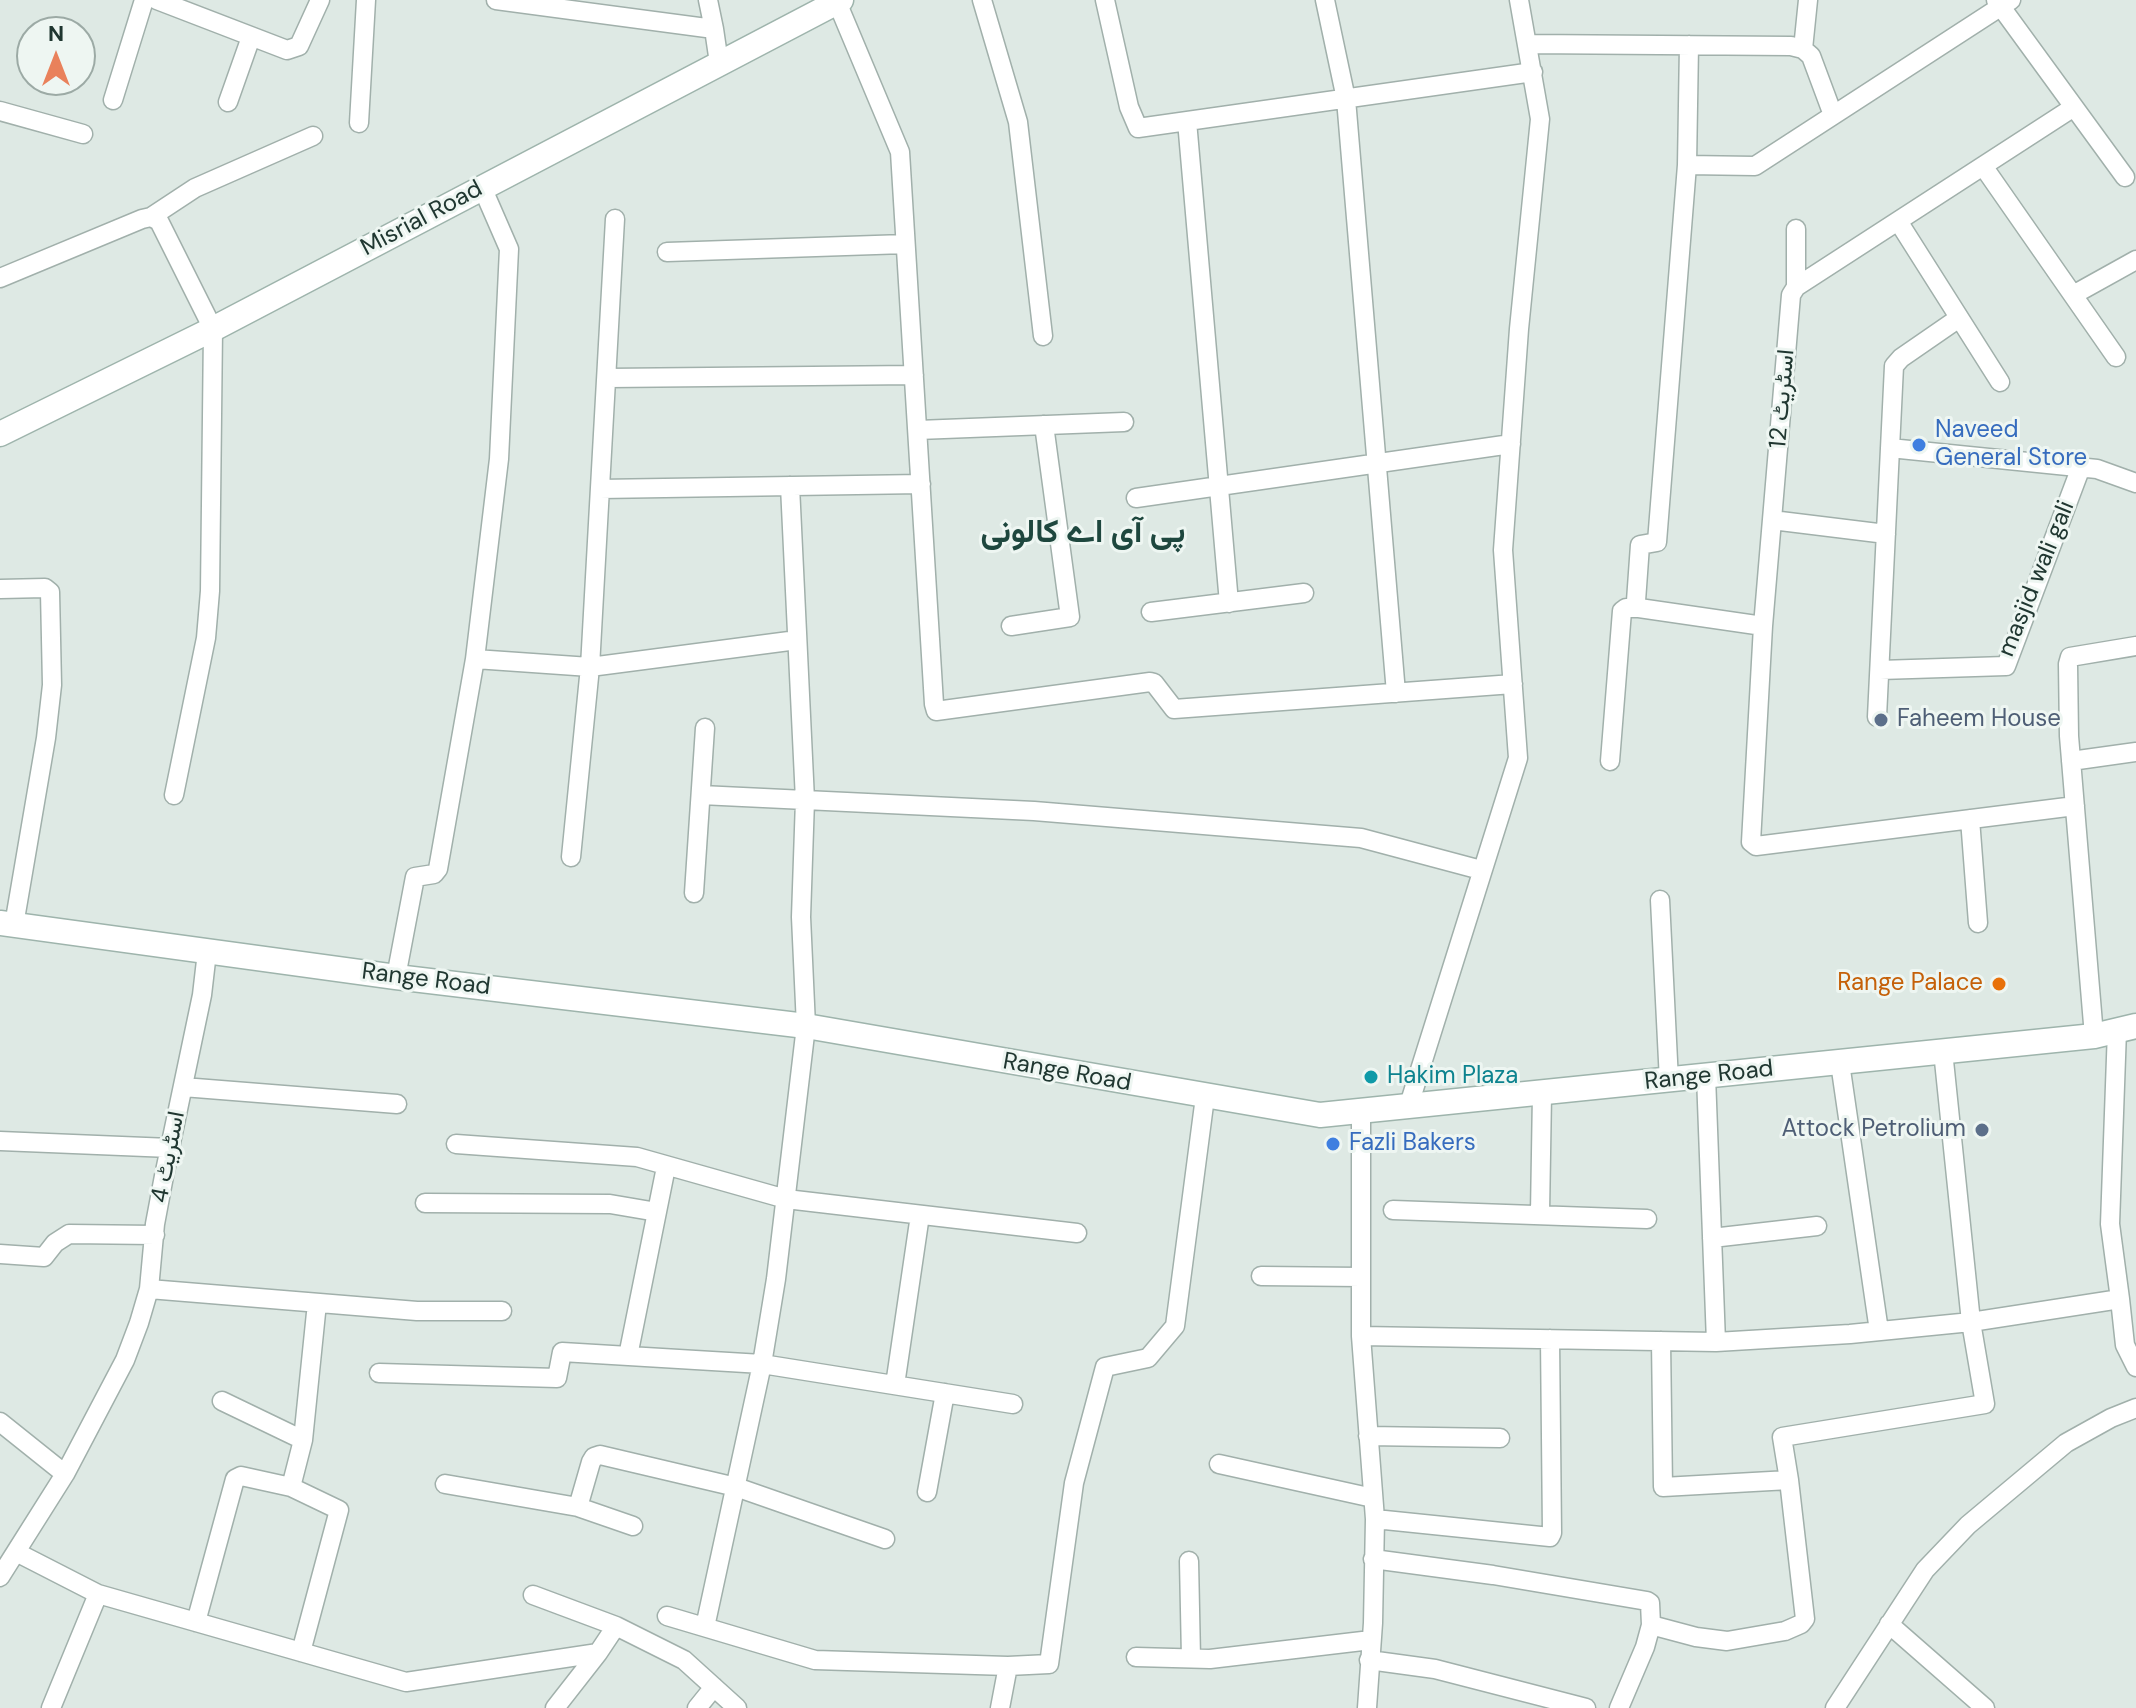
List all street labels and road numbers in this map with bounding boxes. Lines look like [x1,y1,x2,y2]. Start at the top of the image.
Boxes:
street label: Misrial Road [356,175,488,263]
street label: اسٹریٹ 12 [1764,348,1802,450]
street label: masjid wali gali [1993,497,2081,661]
street label: Range Road [360,958,492,1002]
street label: Range Road [1001,1048,1133,1098]
street label: Range Road [1643,1055,1775,1097]
street label: اسٹریٹ 4 [146,1109,192,1205]

